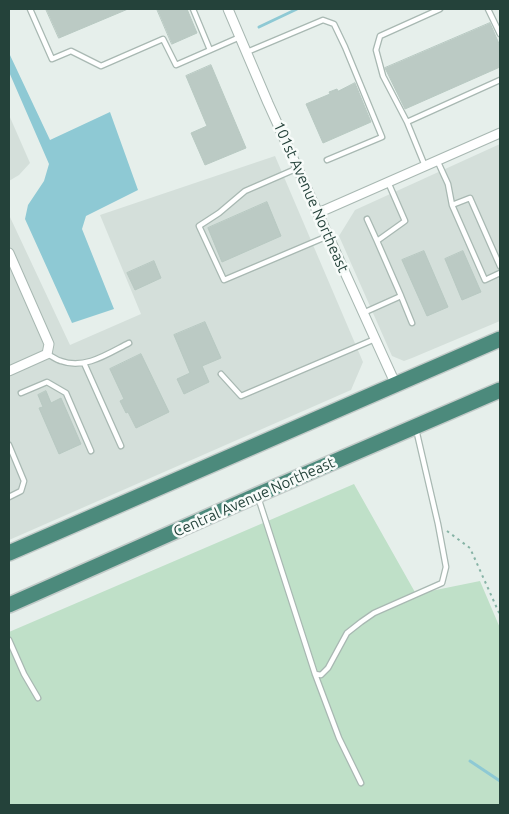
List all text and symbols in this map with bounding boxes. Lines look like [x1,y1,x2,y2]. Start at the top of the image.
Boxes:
street label: 101st Avenue Northeast [270,119,352,275]
street label: Central Avenue Northeast [171,453,337,541]

